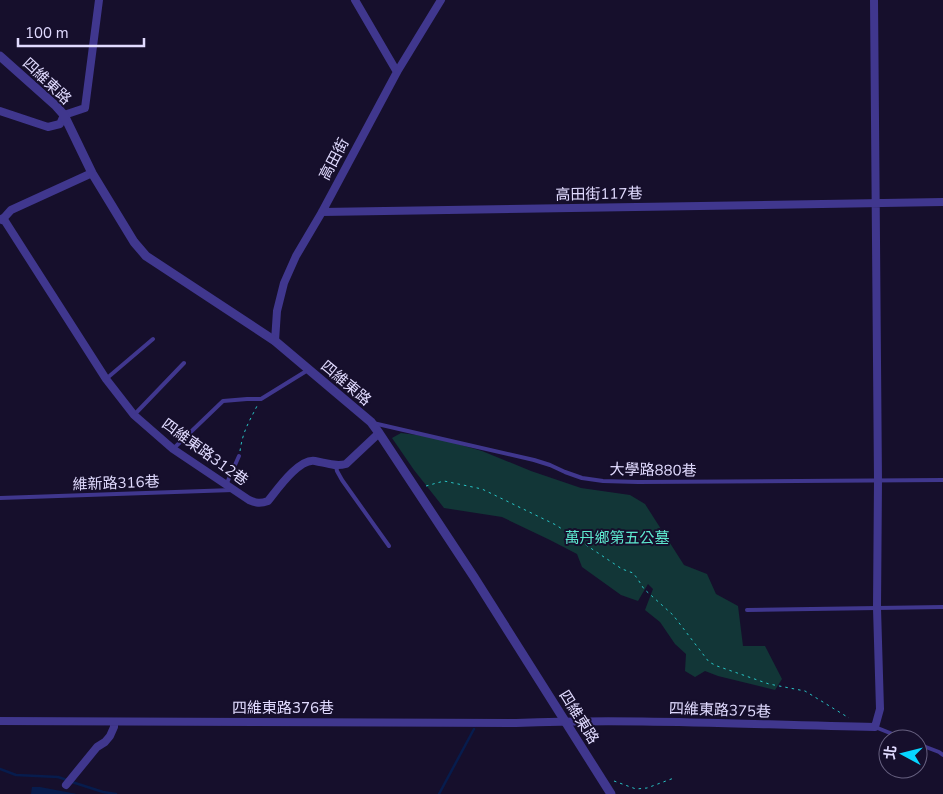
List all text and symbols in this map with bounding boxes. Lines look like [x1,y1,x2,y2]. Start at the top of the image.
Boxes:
scale bar [18,15,144,47]
text: 100 m [25,23,69,43]
street label: 四維東路 [18,53,76,109]
street label: 高田街 [315,134,353,184]
street label: 高田街117巷 [555,183,643,205]
street label: 四維東路 [317,356,375,410]
street label: 四維東路312巷 [158,414,252,490]
street label: 大學路880巷 [609,459,697,481]
street label: 維新路316巷 [72,471,160,495]
park label: 萬丹鄉第五公墓 [564,528,670,548]
street label: 四維東路 [555,686,603,748]
street label: 四維東路376巷 [232,698,334,718]
street label: 四維東路375巷 [669,698,771,722]
north arrow [878,729,928,779]
text: 北 [880,744,901,761]

